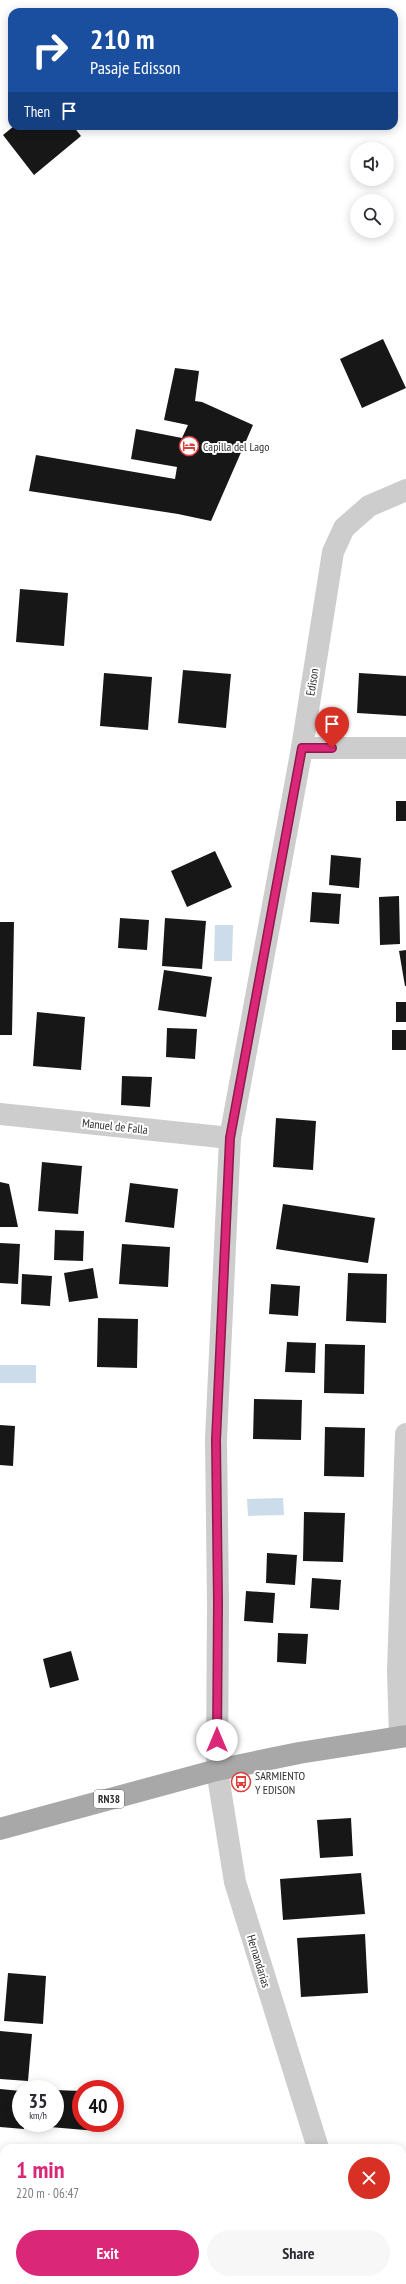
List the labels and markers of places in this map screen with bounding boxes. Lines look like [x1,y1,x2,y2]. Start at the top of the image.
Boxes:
hotel icon: Capilla del Lago [178,435,200,457]
place label: Capilla del Lago [203,439,269,454]
pin [315,707,349,748]
place label: SARMIENTO Y EDISON [255,1768,306,1797]
bus stop icon: SARMIENTO Y EDISON [230,1771,252,1793]

